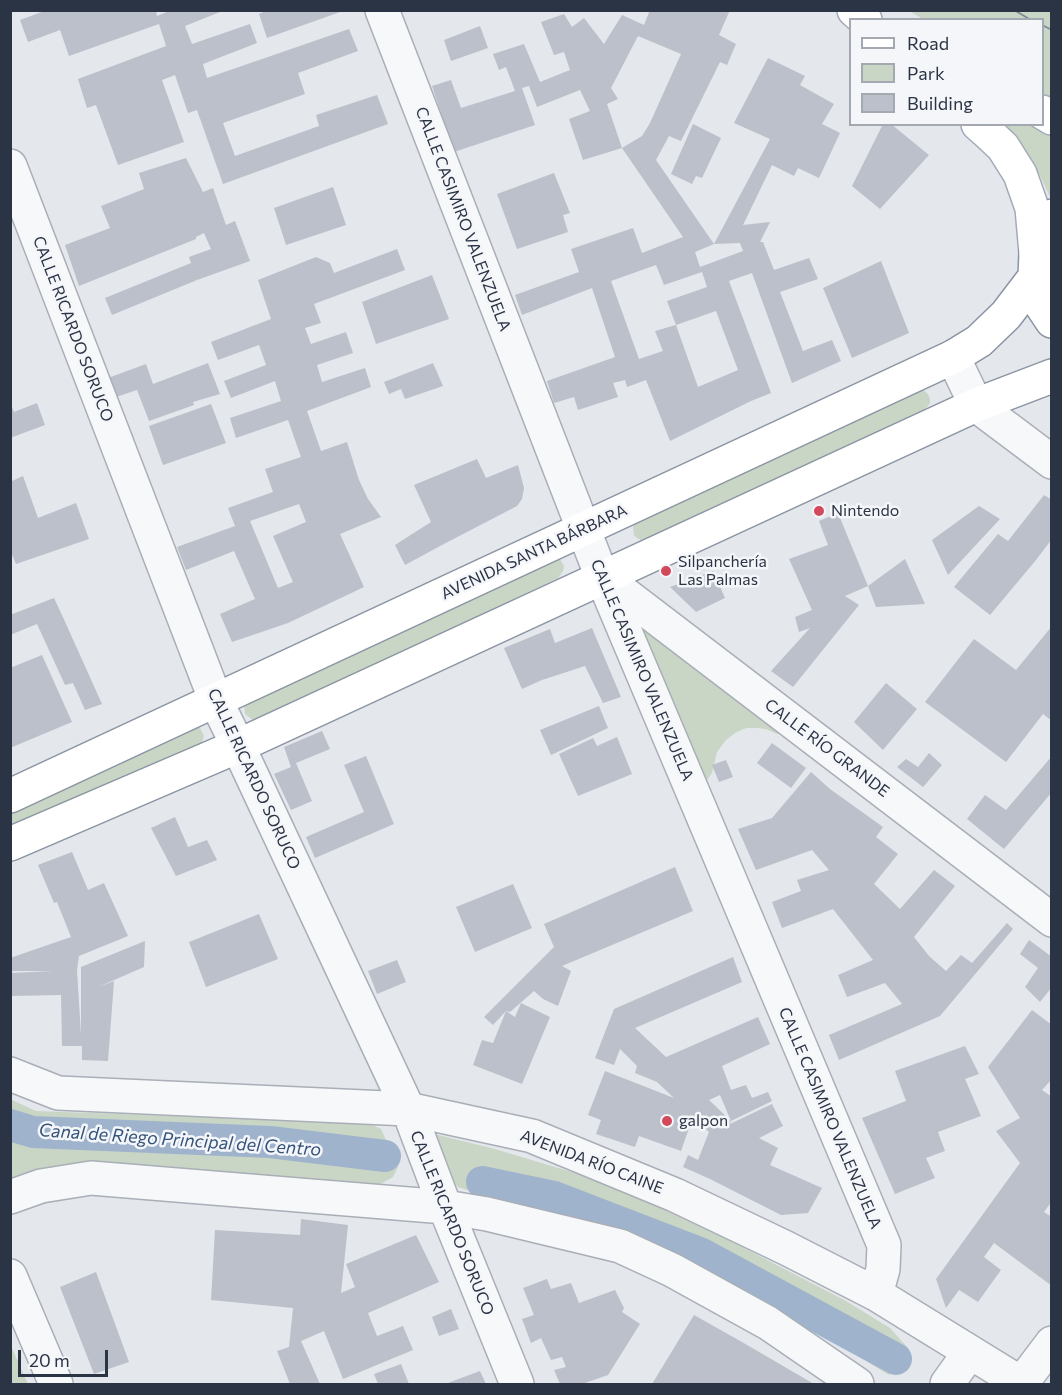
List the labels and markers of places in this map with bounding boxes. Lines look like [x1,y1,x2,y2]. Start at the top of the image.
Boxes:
place label: Nintendo [831,501,899,521]
marker: Nintendo [812,504,826,518]
place label: Silpanchería Las Palmas [678,552,767,590]
marker: Silpanchería Las Palmas [659,564,673,578]
place label: galpon [679,1111,728,1131]
marker: galpon [660,1114,674,1128]

